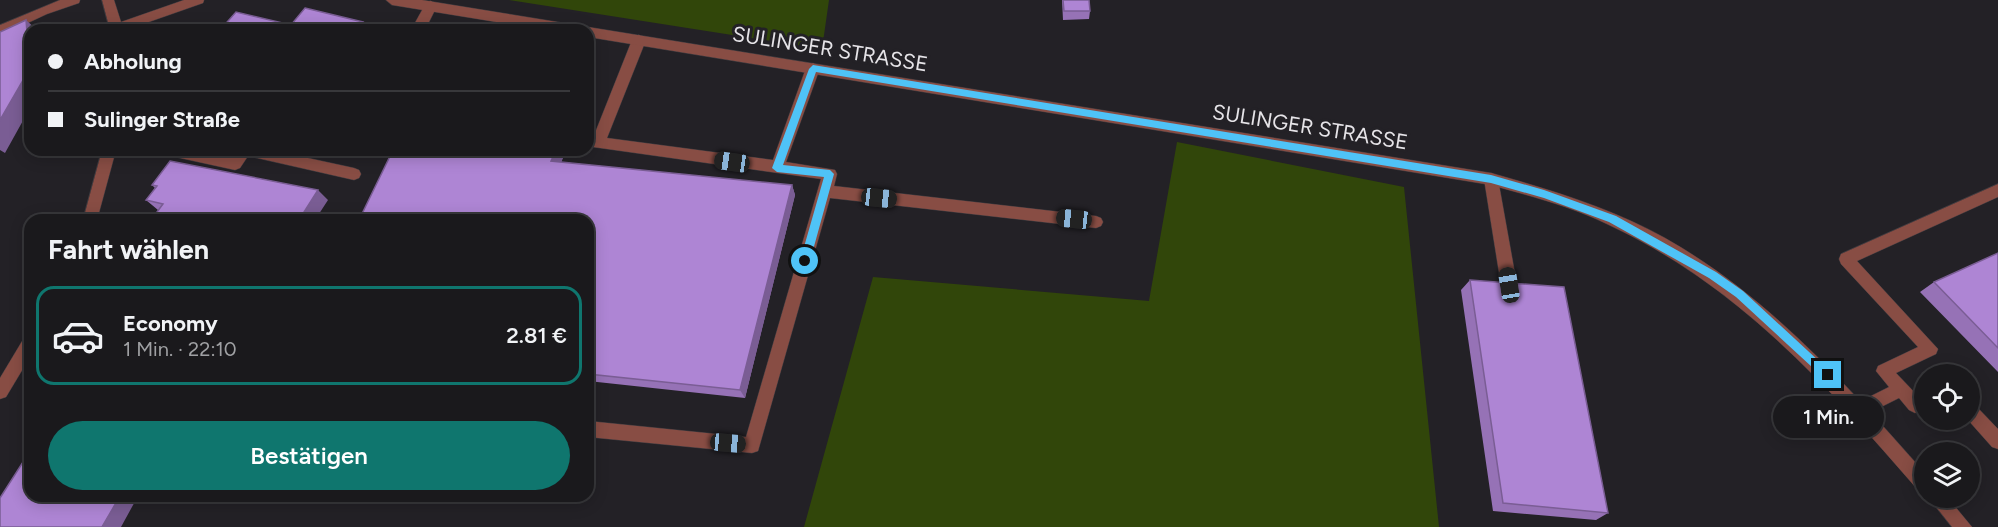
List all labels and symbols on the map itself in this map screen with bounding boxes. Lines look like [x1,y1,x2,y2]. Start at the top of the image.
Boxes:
street label: SULINGER STRASSE [731,21,930,76]
street label: SULINGER STRASSE [1211,99,1410,154]
car [713,151,751,173]
car [860,187,898,209]
car [1055,208,1093,230]
route start [791,247,818,274]
car [1497,266,1521,304]
route end [1814,361,1841,388]
callout: 1 Min. [1772,396,1884,438]
car [709,432,747,454]

